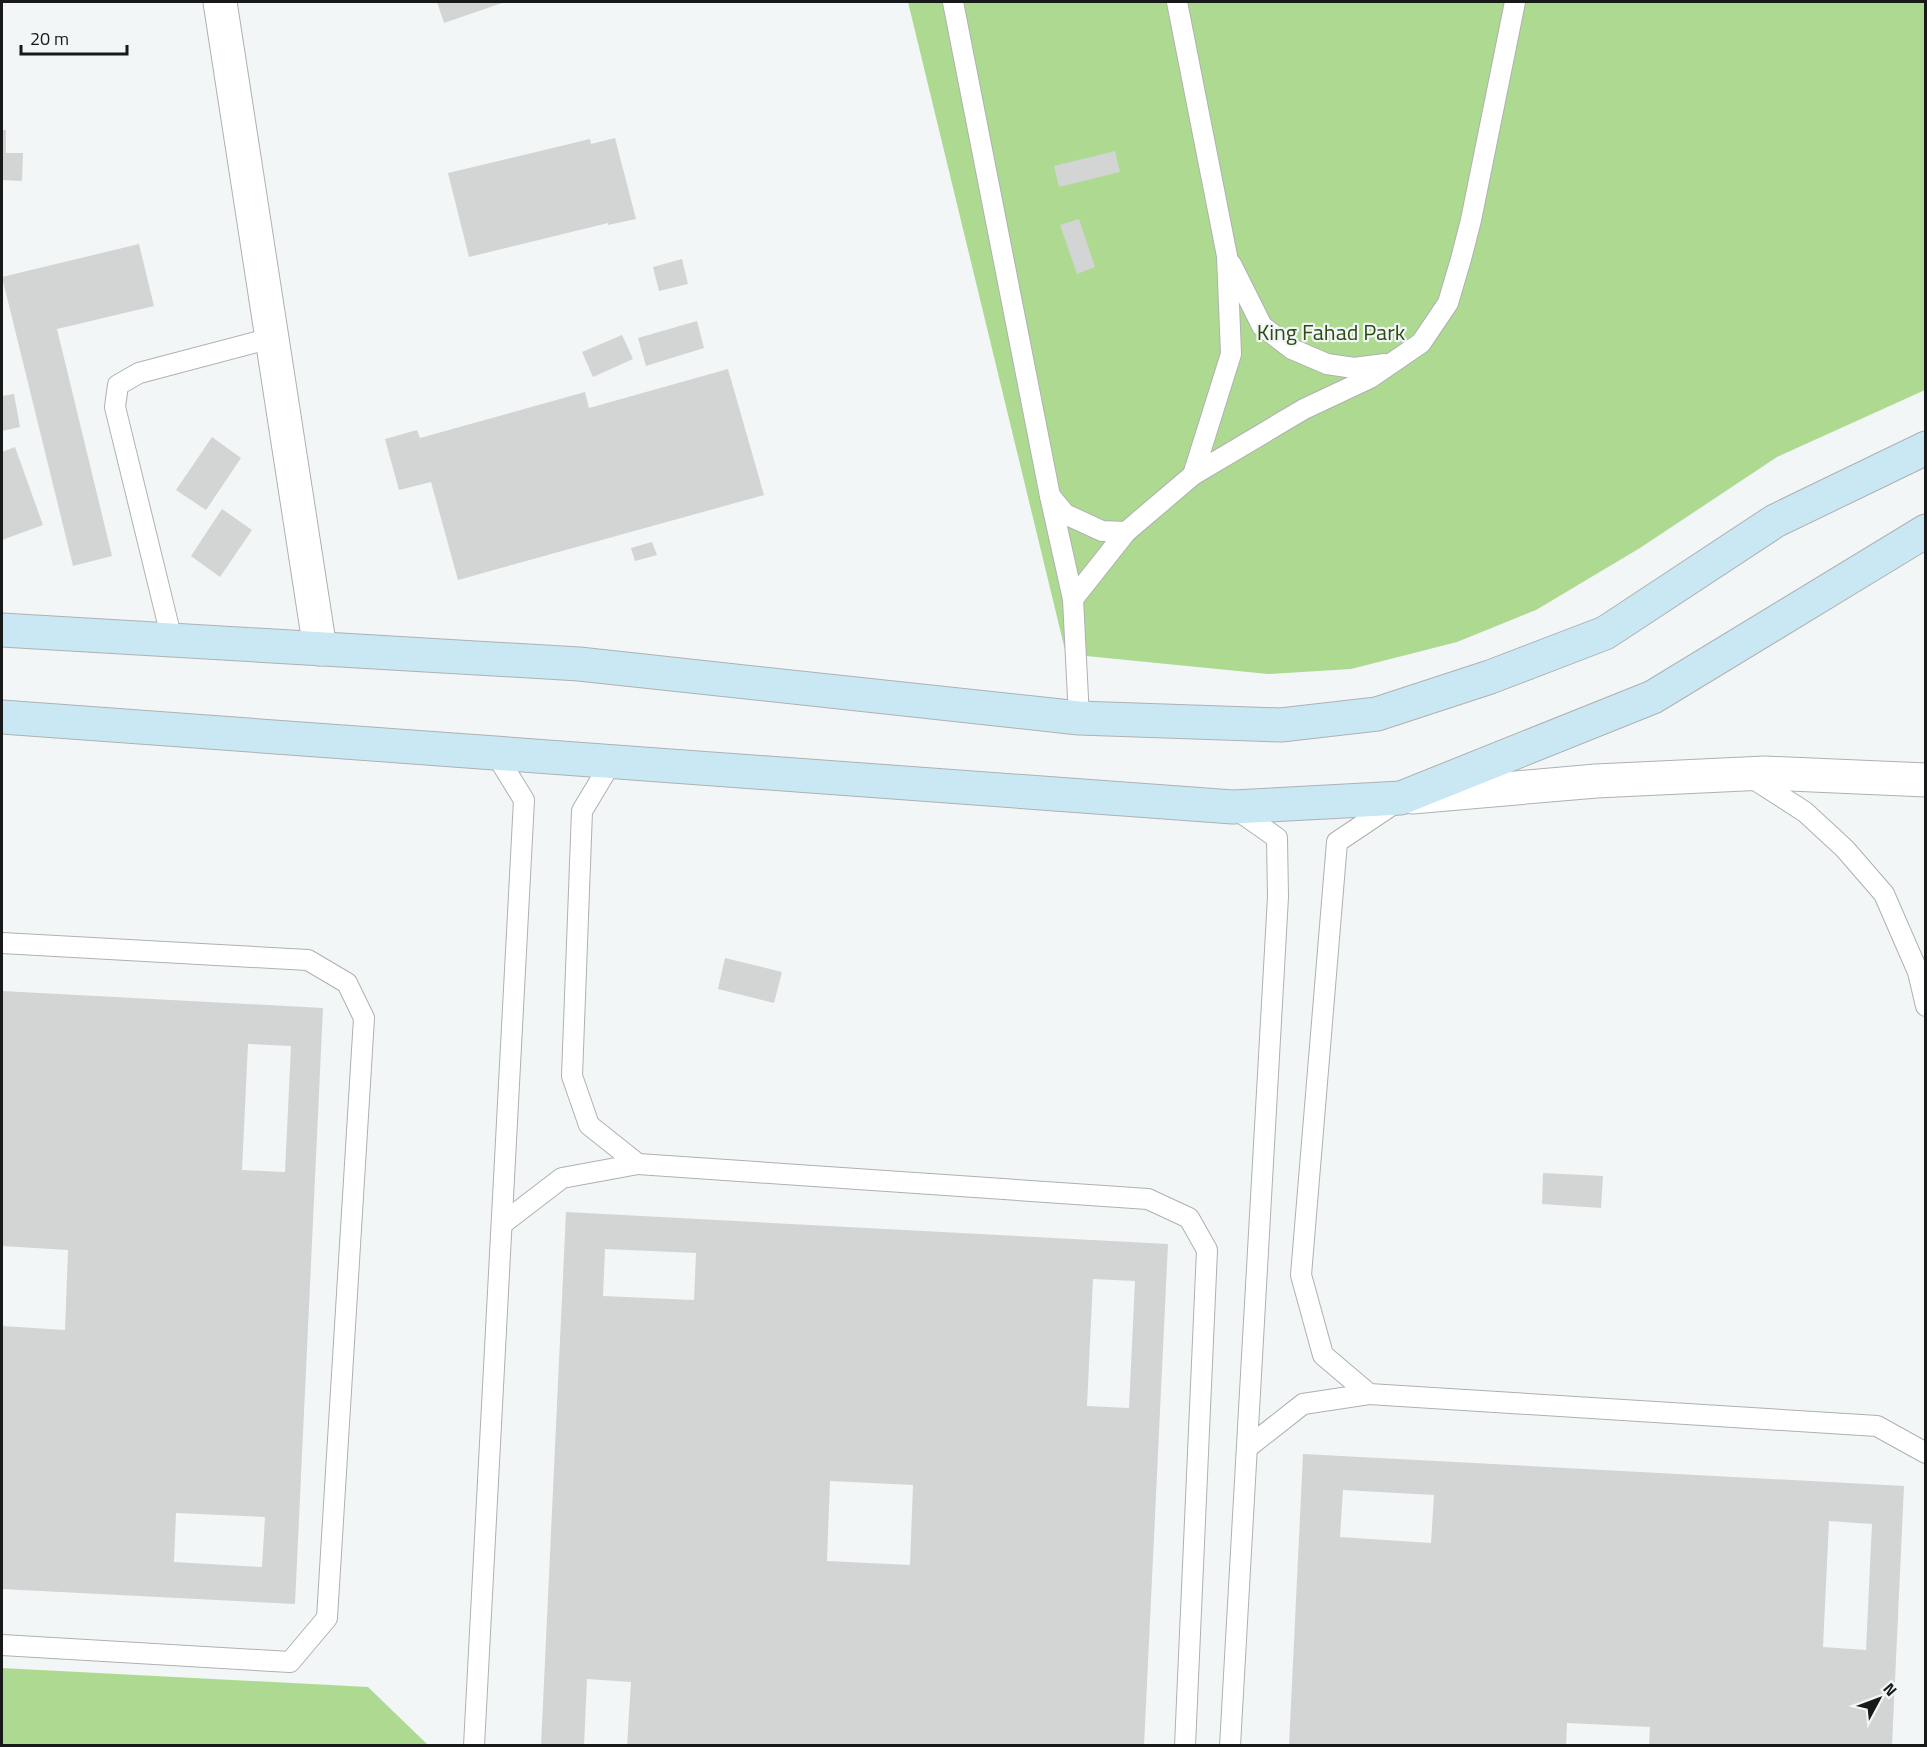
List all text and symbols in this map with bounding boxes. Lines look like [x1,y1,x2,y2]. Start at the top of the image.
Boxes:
scale bar [21,18,128,56]
text: 20 m [30,25,69,52]
park label: King Fahad Park [1257,315,1406,349]
north arrow [1849,1669,1909,1729]
text: N [1878,1677,1903,1701]

